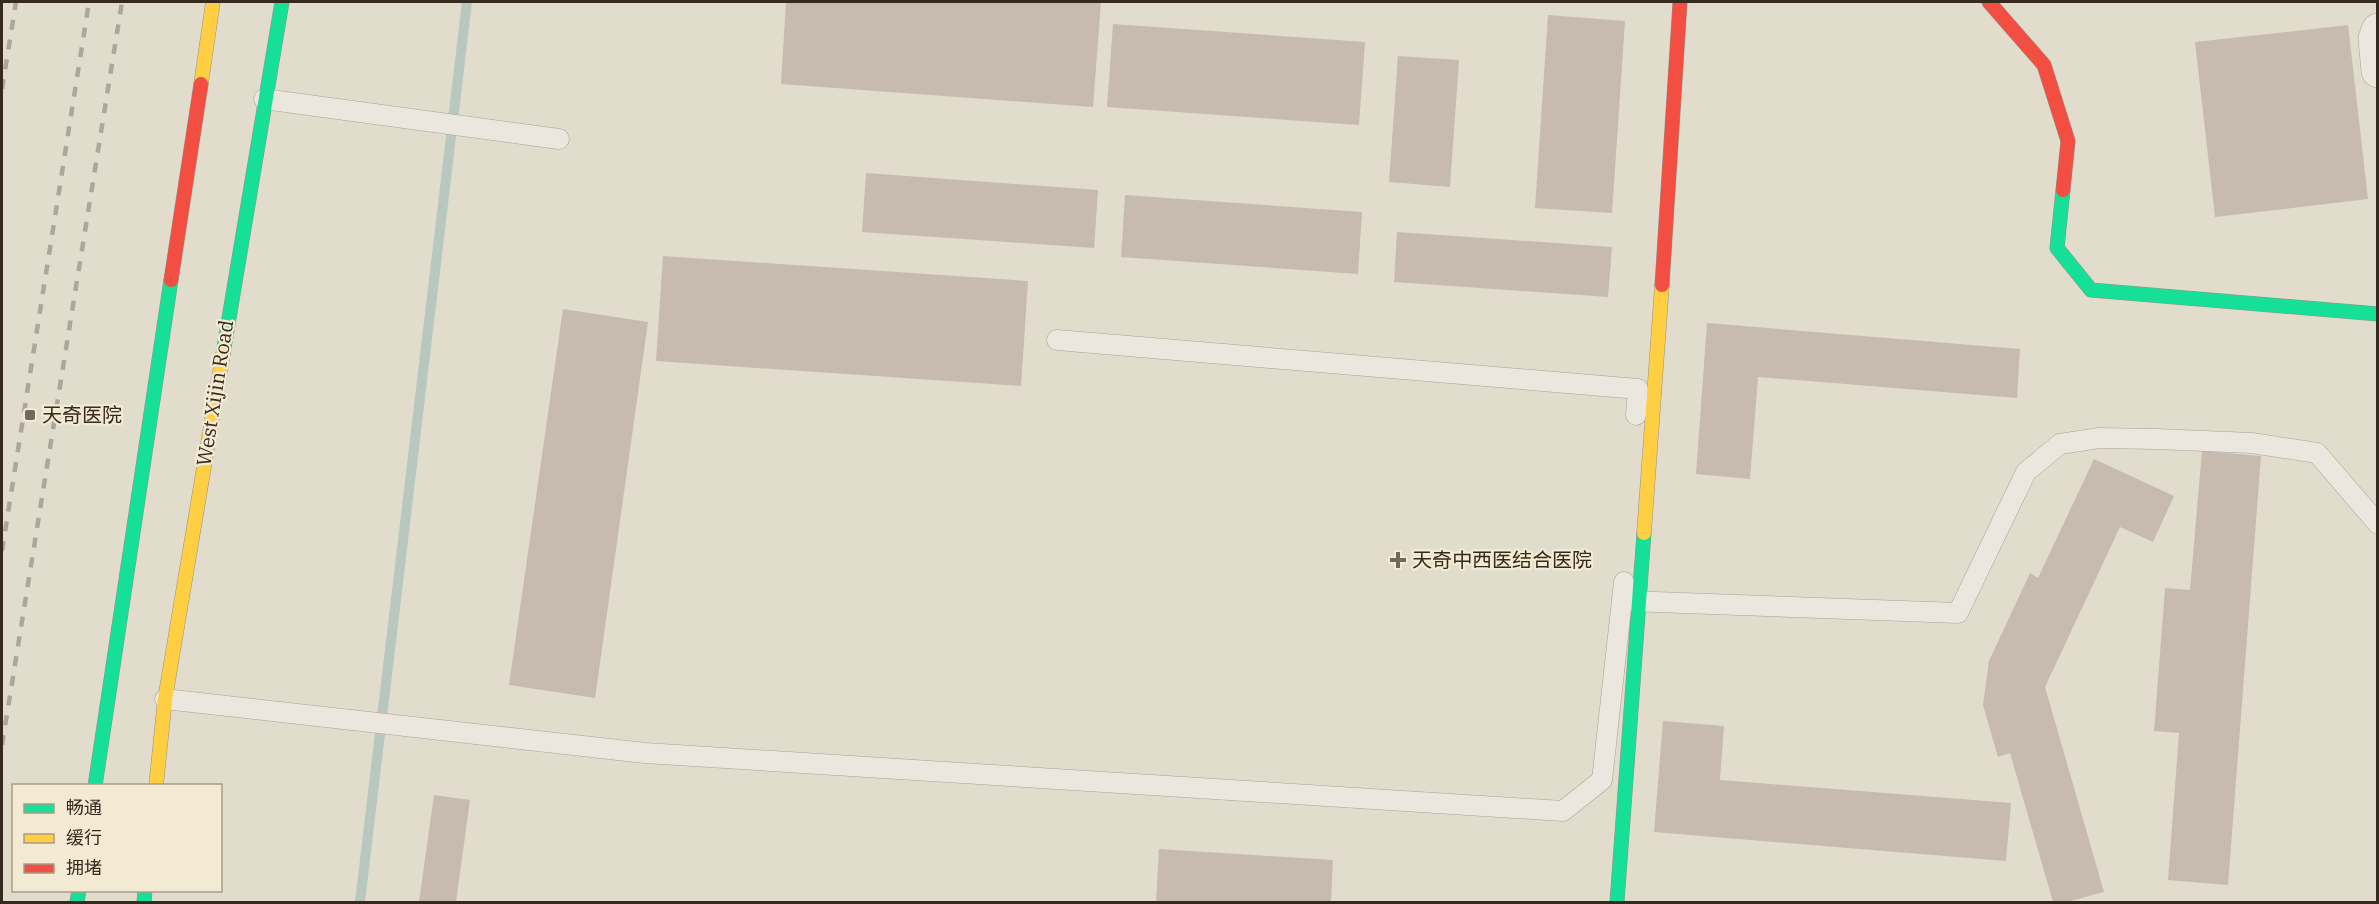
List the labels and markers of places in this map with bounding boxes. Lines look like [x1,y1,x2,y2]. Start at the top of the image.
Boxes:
place label: 天奇医院 [42,401,122,428]
marker: 天奇医院 [23,408,37,422]
place label: 天奇中西医结合医院 [1412,546,1592,573]
marker: 天奇中西医结合医院 [1389,551,1407,569]

